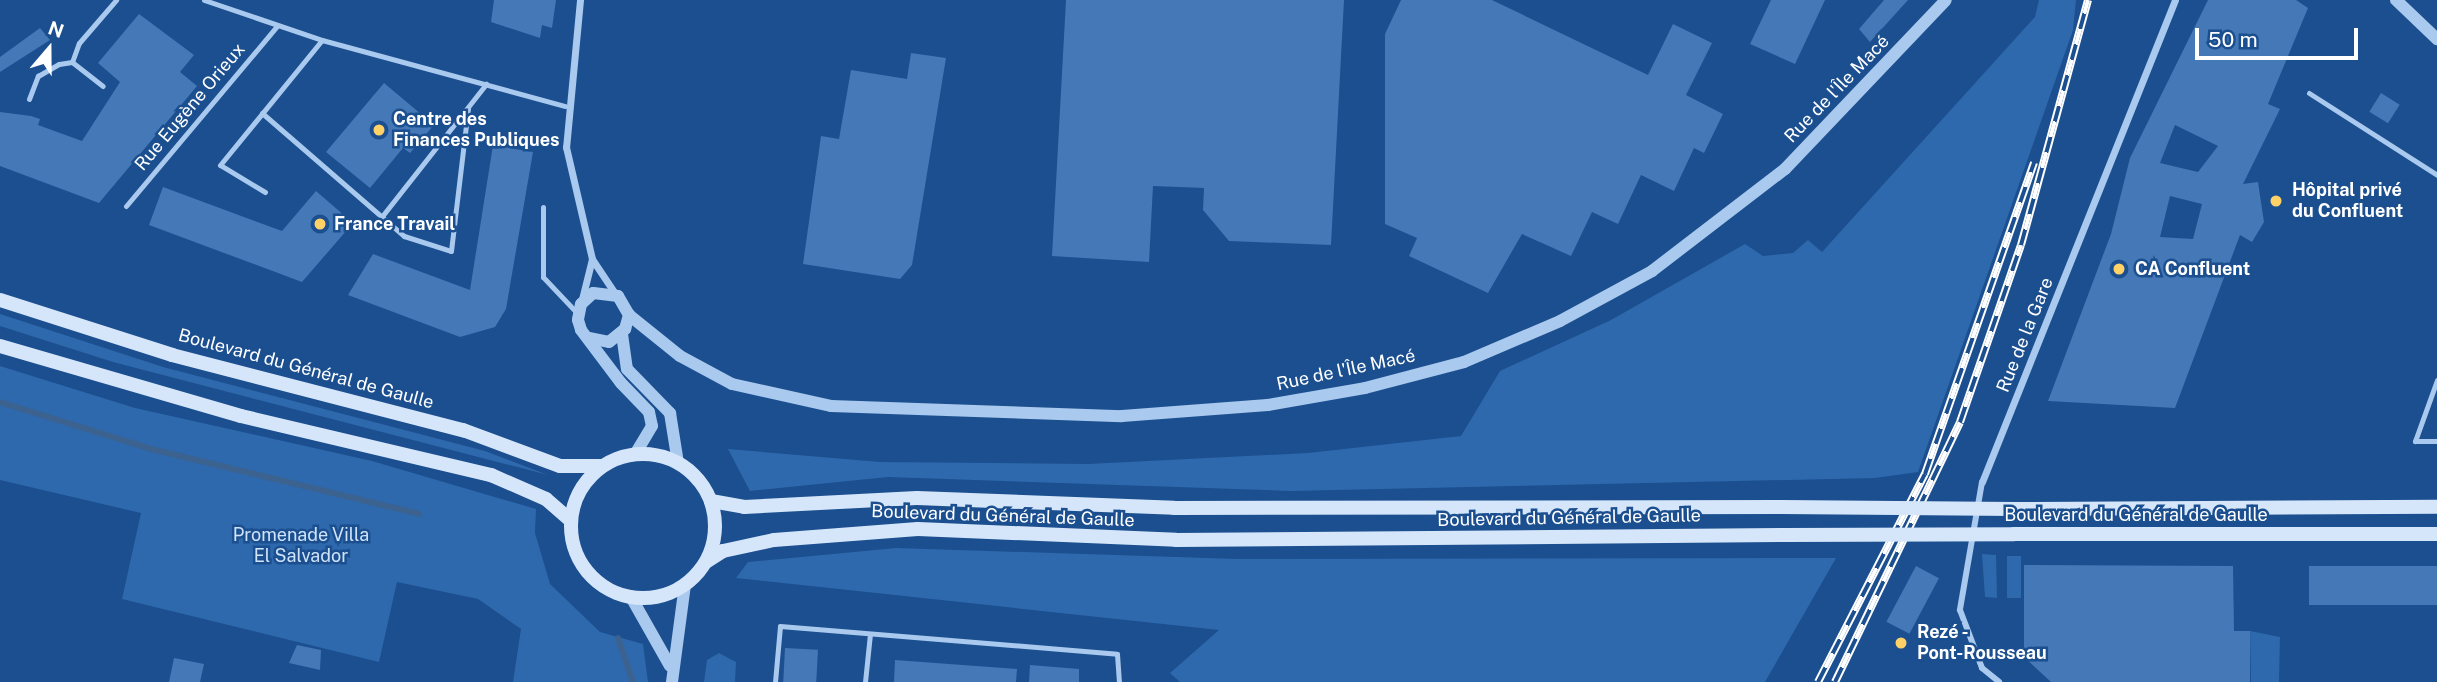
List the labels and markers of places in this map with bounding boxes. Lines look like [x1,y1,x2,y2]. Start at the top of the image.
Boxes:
place label: Centre des Finances Publiques [393,109,560,152]
marker: Centre des Finances Publiques [371,122,387,138]
place label: Hôpital privé du Confluent [2292,180,2403,222]
marker: Hôpital privé du Confluent [2266,191,2286,211]
place label: France Travail [334,213,455,235]
marker: France Travail [312,216,328,232]
place label: CA Confluent [2135,258,2250,280]
marker: CA Confluent [2109,259,2129,279]
place label: Rezé - Pont-Rousseau [1917,622,2047,664]
marker: Rezé - Pont-Rousseau [1891,633,1911,653]

